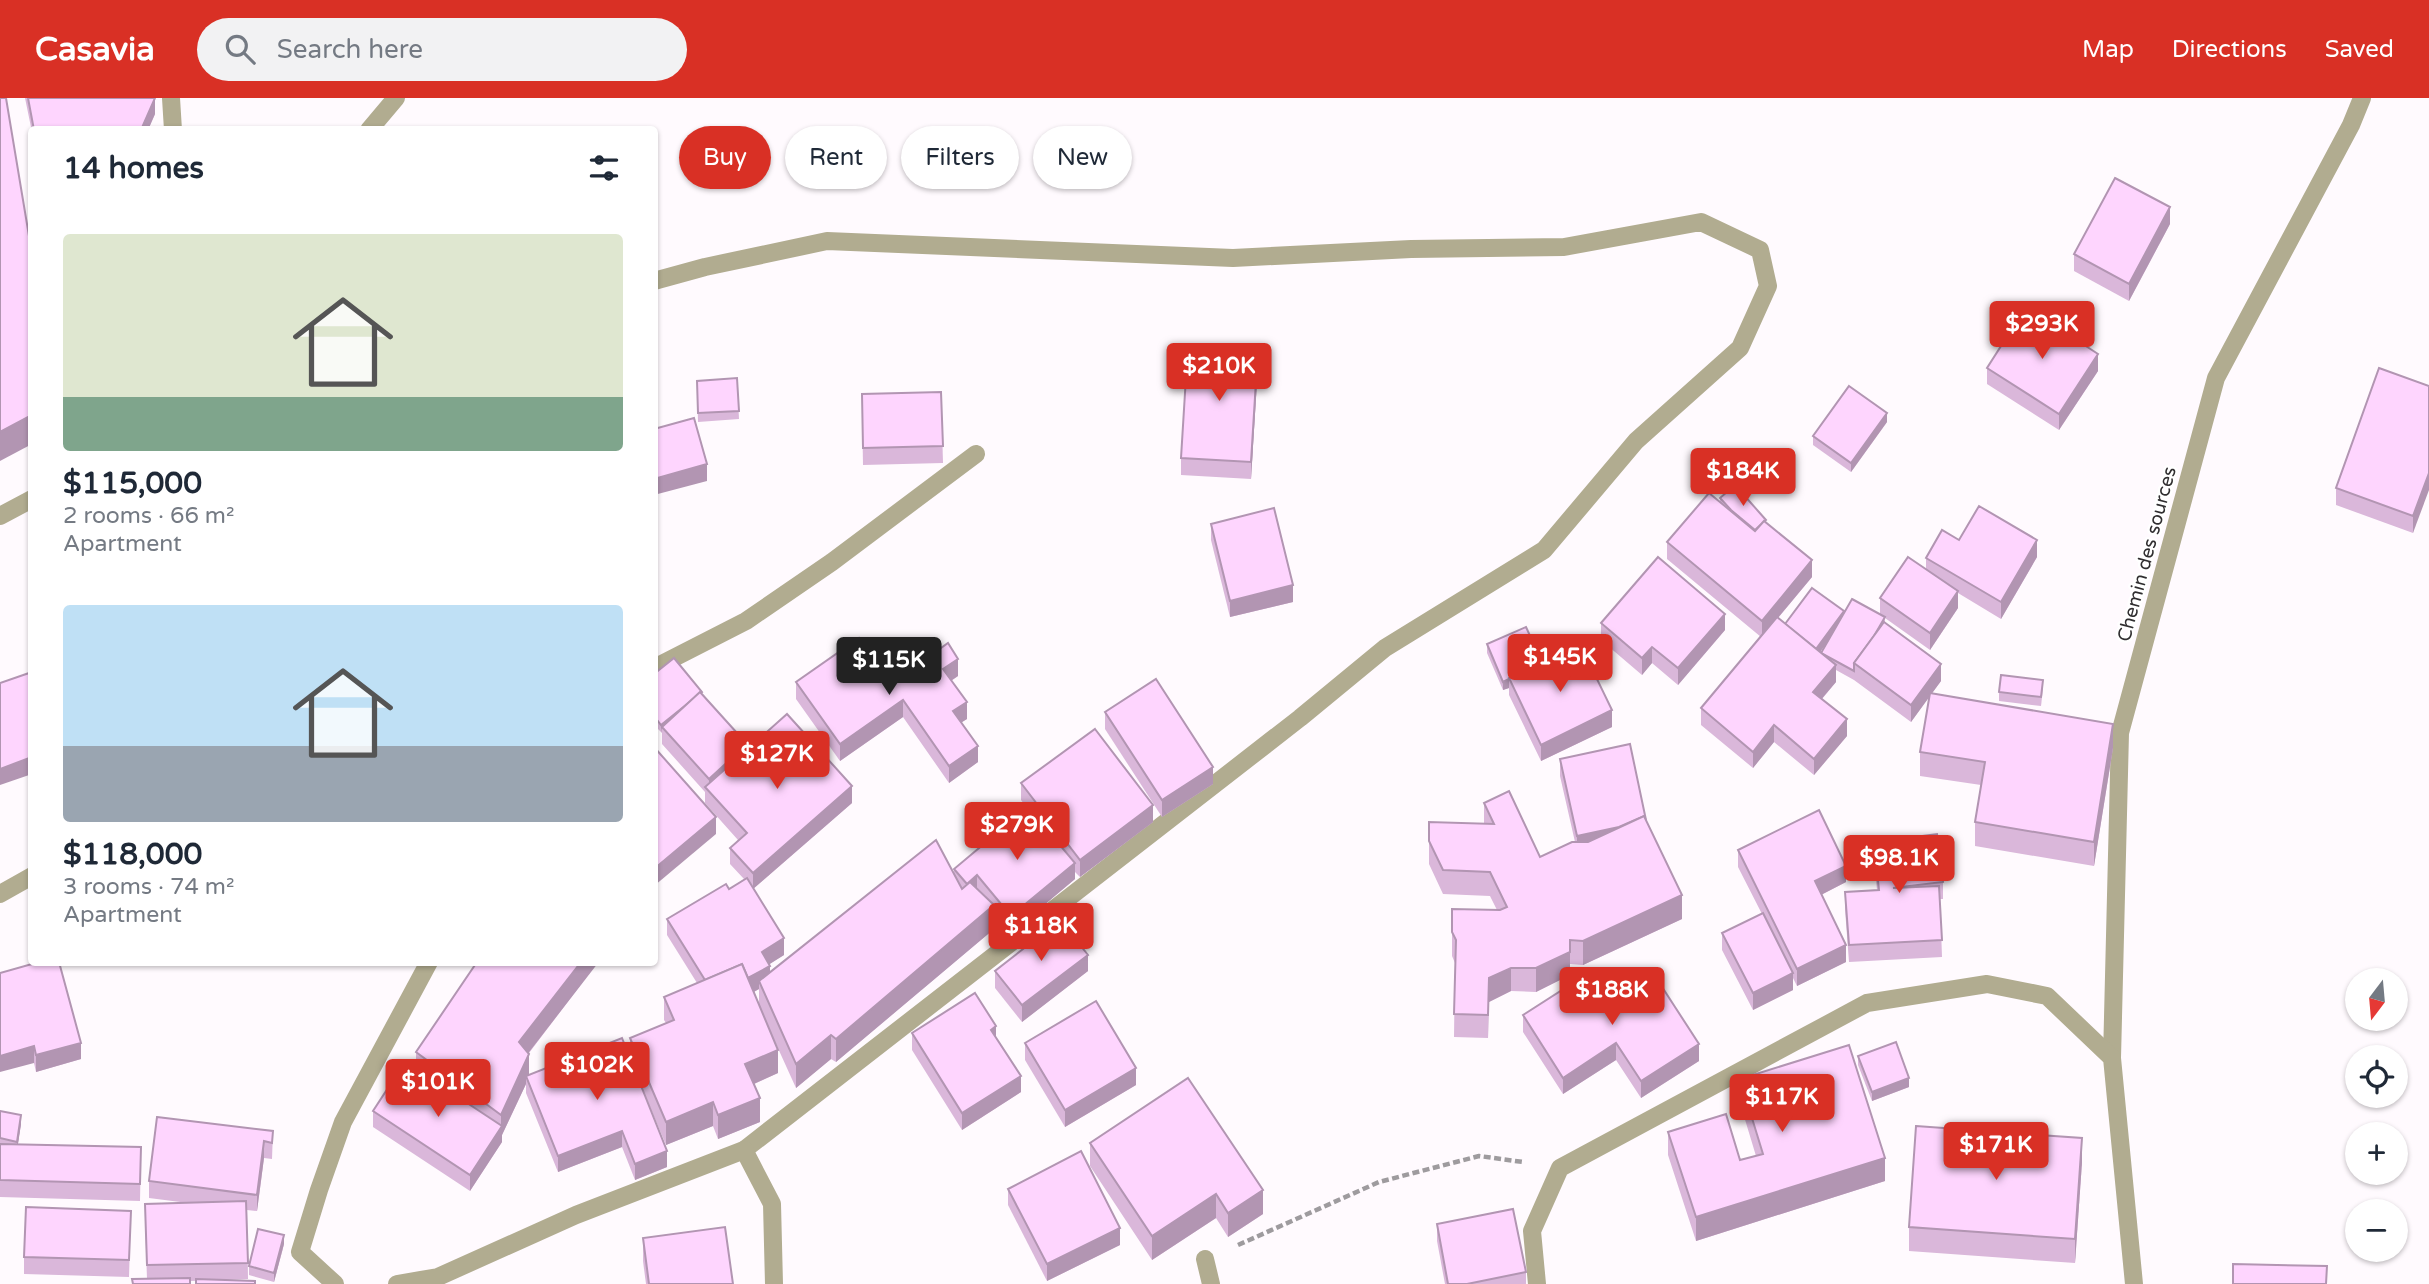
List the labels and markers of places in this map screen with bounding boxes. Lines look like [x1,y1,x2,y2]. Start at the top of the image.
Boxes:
pin: $293K [1993,302,2091,361]
pin: $210K [1170,344,1268,403]
pin: $184K [1694,448,1792,508]
pin: $145K [1511,634,1609,694]
pin: $115K [840,638,938,697]
pin: $127K [728,732,826,791]
pin: $279K [968,802,1066,862]
pin: $98.1K [1842,836,1956,895]
pin: $118K [992,904,1090,963]
pin: $188K [1563,968,1661,1027]
pin: $102K [548,1042,646,1102]
pin: $101K [389,1060,487,1119]
pin: $117K [1733,1074,1831,1134]
pin: $171K [1947,1122,2045,1182]

